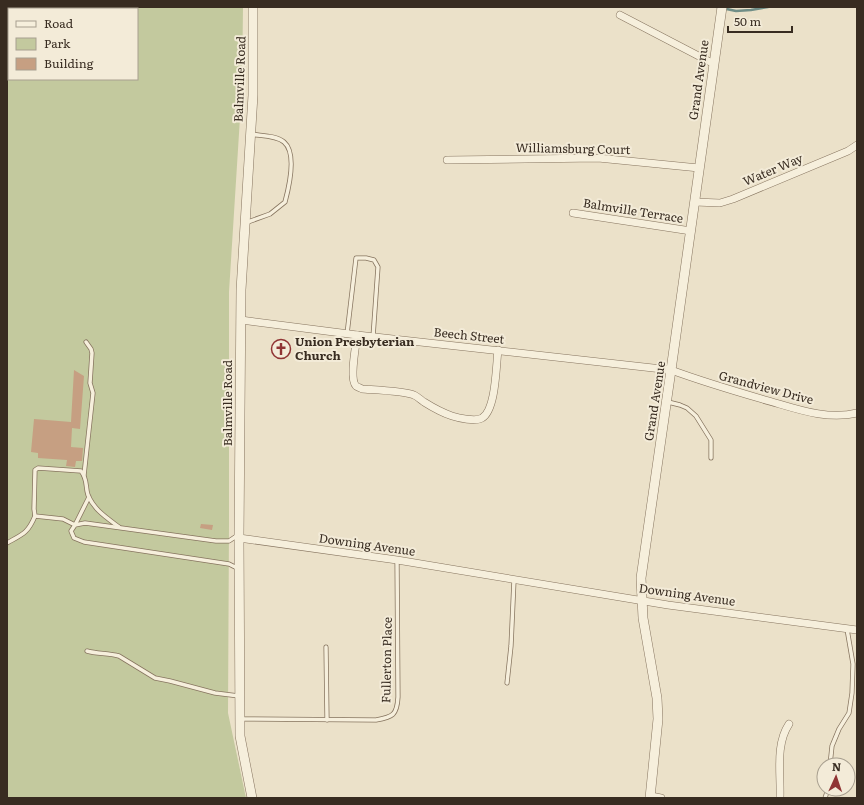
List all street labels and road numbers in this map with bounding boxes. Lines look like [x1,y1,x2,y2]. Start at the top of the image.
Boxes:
street label: Balmville Road [229,35,250,122]
street label: Grand Avenue [683,39,713,121]
street label: Williamsburg Court [515,138,631,158]
street label: Water Way [740,148,805,190]
street label: Balmville Terrace [582,193,685,227]
street label: Beech Street [433,322,505,348]
street label: Balmville Road [218,359,236,446]
street label: Grand Avenue [639,360,669,442]
street label: Grandview Drive [717,366,816,408]
street label: Downing Avenue [318,528,417,560]
street label: Downing Avenue [638,578,737,610]
street label: Fullerton Place [376,617,396,703]

